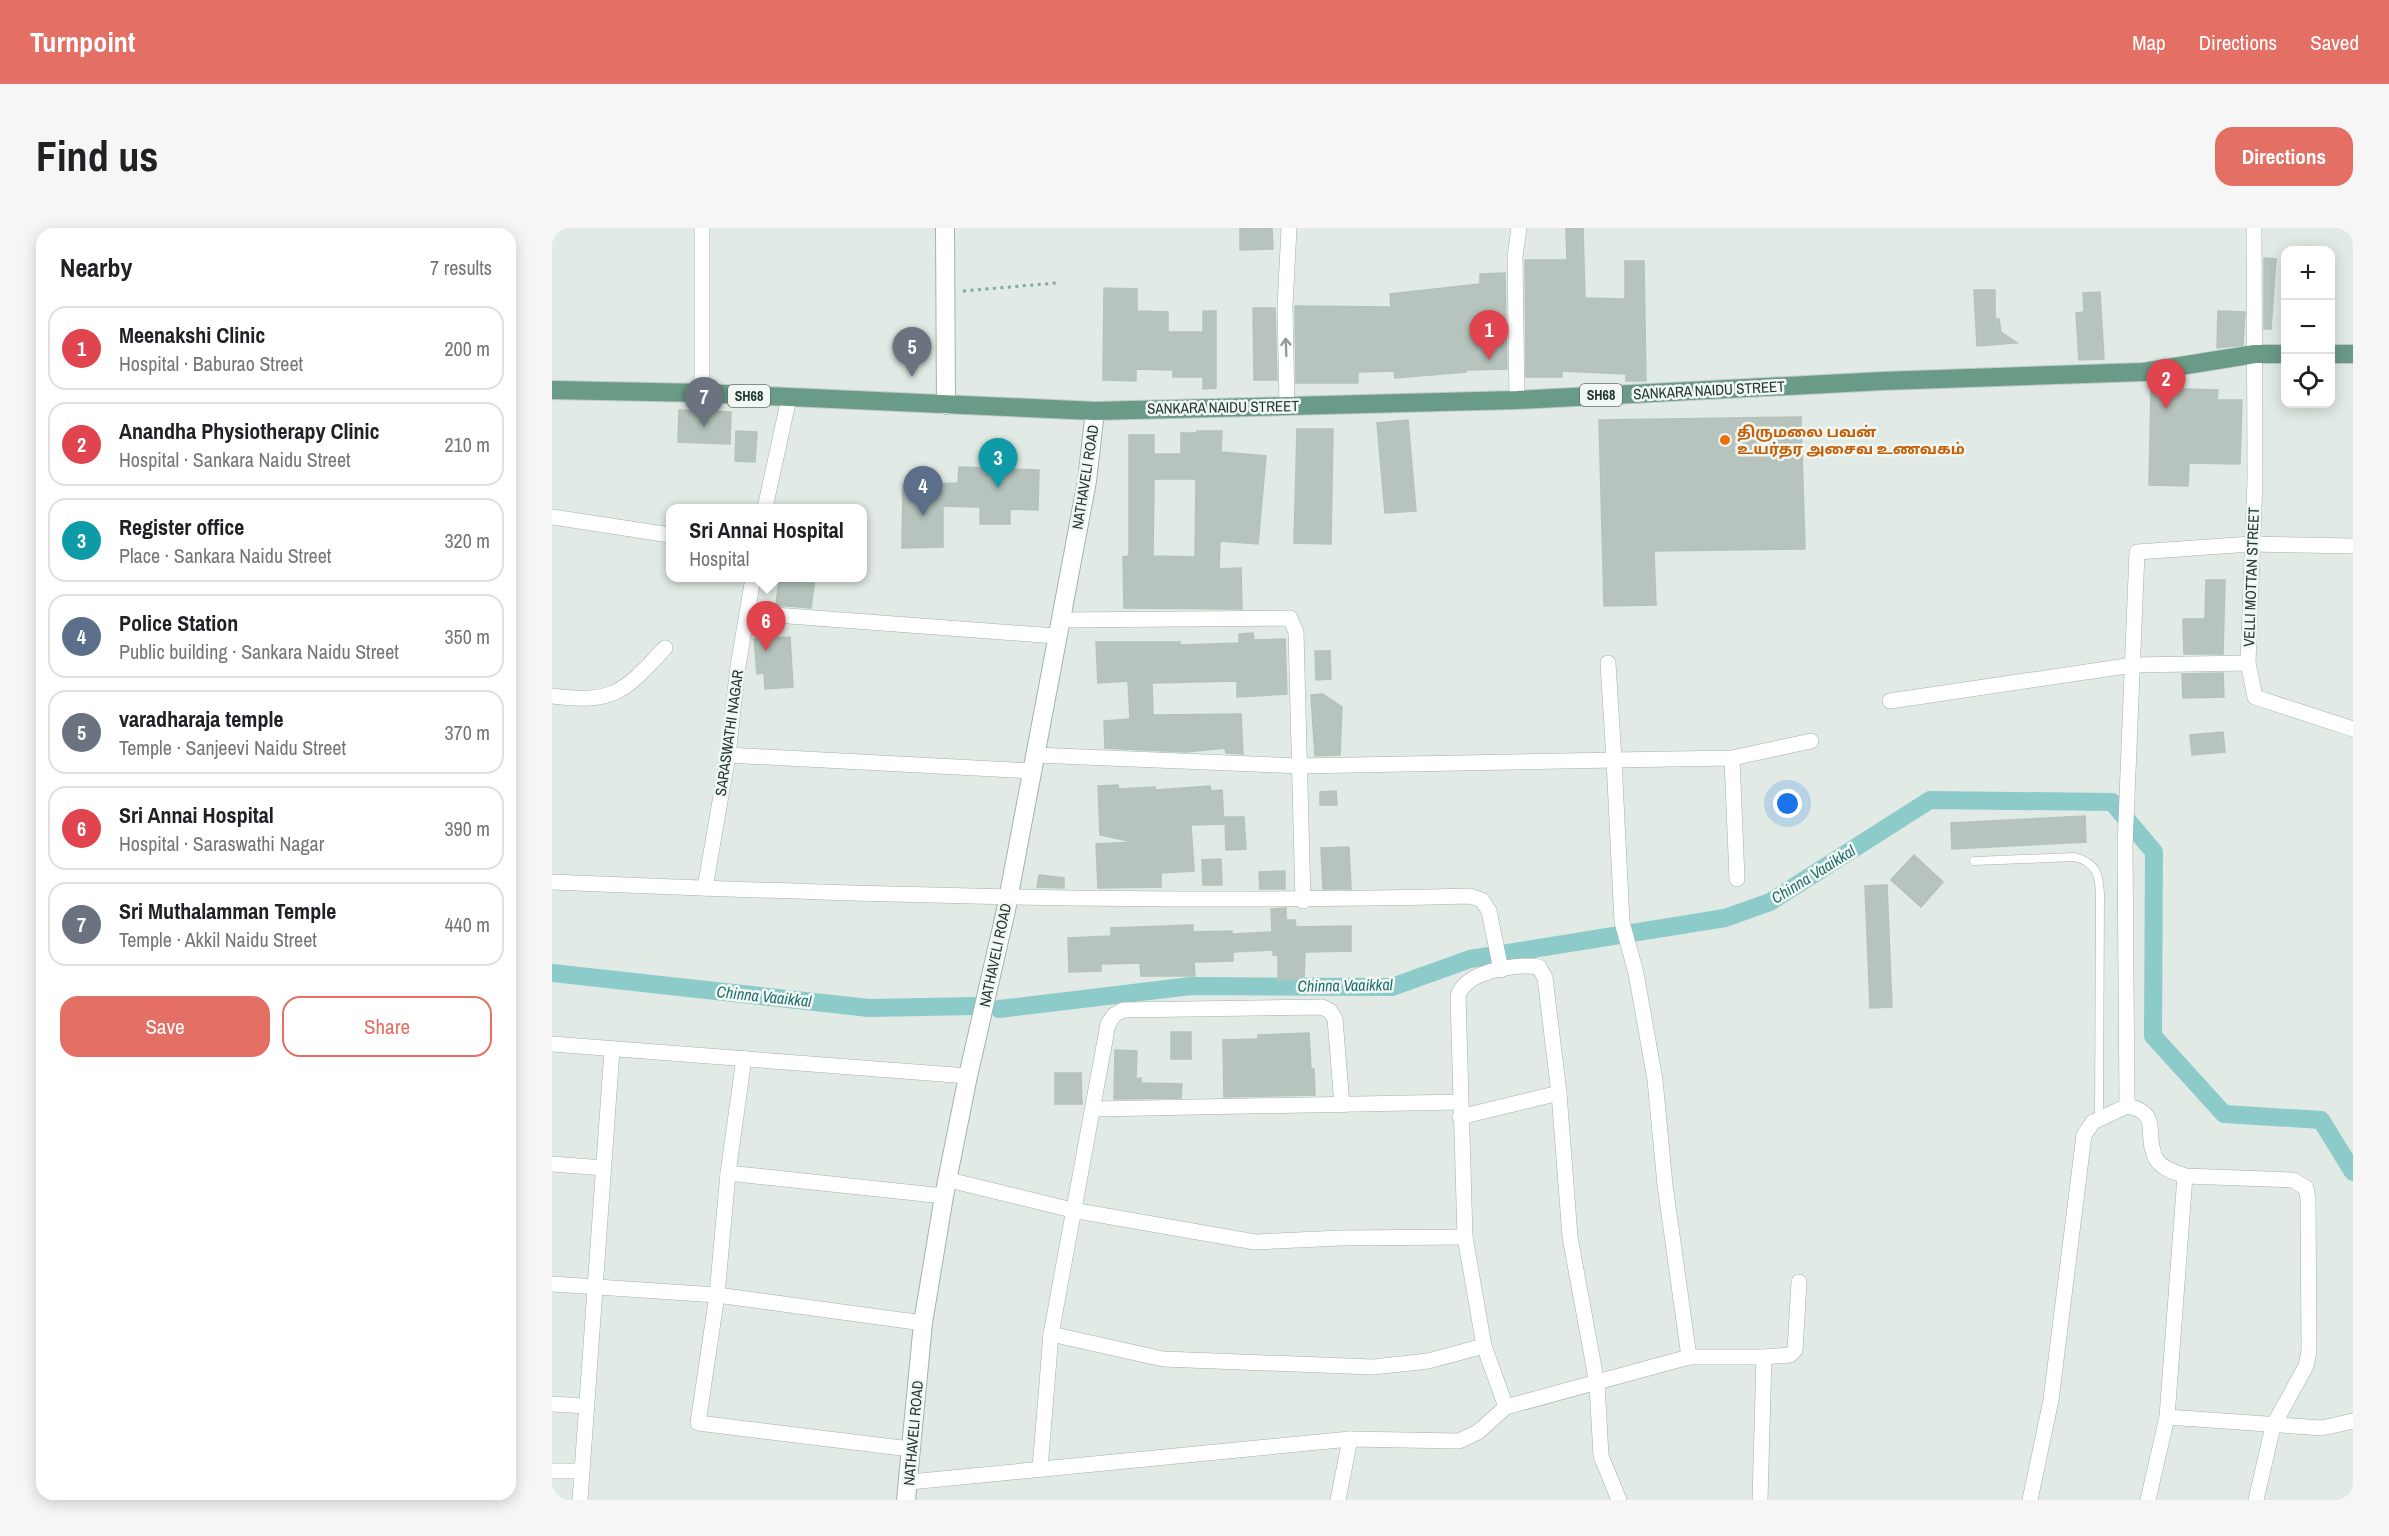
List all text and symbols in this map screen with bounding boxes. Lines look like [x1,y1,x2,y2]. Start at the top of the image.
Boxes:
text: Turnpoint [30,23,135,61]
text: Map [2132,28,2166,57]
text: Directions [2199,28,2277,57]
text: Saved [2310,28,2359,57]
button: Directions [2215,127,2353,186]
text: Find us [36,128,158,184]
map controls [2281,246,2335,408]
button: + [2281,246,2335,300]
text: Nearby [60,250,132,285]
text: 7 results [430,254,492,281]
button: − [2281,300,2335,354]
pin: 1 [1470,310,1508,360]
text: Meenakshi Clinic [119,320,265,350]
pin: 5 [892,328,932,377]
text: 1 [77,335,86,362]
text: 200 m [444,335,490,362]
one-way arrow [1280,338,1292,358]
text: Hospital · Baburao Street [119,350,303,377]
button: locate [2281,354,2335,408]
pin: 2 [2146,360,2186,409]
street label: SANKARA NAIDU STREET [1633,376,1786,404]
pin: 7 [684,378,724,427]
road number: SH68 [1580,384,1622,406]
road number: SH68 [728,385,770,407]
street label: SANKARA NAIDU STREET [1147,395,1300,419]
text: Anandha Physiotherapy Clinic [119,416,380,446]
place label: திருமலை பவன் உயர்தர அசைவ உணவகம் [1737,421,1965,459]
street label: NATHAVELI ROAD [1066,423,1104,531]
text: 2 [77,431,86,458]
text: 210 m [444,431,490,458]
marker: திருமலை பவன் உயர்தர அசைவ உணவகம் [1718,433,1732,447]
pin: 3 [978,438,1018,488]
text: Hospital · Sankara Naidu Street [119,446,351,473]
pin: 4 [904,466,943,516]
popup [666,504,867,582]
street label: VELLI MOTTAN STREET [2238,506,2264,647]
text: Register office [119,512,244,542]
text: Sri Annai Hospital [689,515,844,545]
text: 3 [77,527,86,554]
text: 320 m [444,527,490,554]
text: Place · Sankara Naidu Street [119,542,331,569]
text: Hospital [689,545,749,572]
pin: 6 [746,602,786,651]
text: Police Station [119,608,238,638]
text: 4 [77,623,86,650]
text: 350 m [444,623,490,650]
text: Public building · Sankara Naidu Street [119,638,399,665]
street label: SARASWATHI NAGAR [710,668,748,797]
text: varadharaja temple [119,704,283,734]
text: 5 [77,719,86,746]
text: 370 m [444,719,490,746]
text: Temple · Sanjeevi Naidu Street [119,734,346,761]
your location [1773,789,1802,818]
text: Sri Annai Hospital [119,800,274,830]
text: 6 [77,815,86,842]
text: 390 m [444,815,490,842]
text: Hospital · Saraswathi Nagar [119,830,324,857]
water label: Chinna Vaaikkal [1767,839,1860,909]
text: Sri Muthalamman Temple [119,896,336,926]
street label: NATHAVELI ROAD [974,901,1016,1009]
text: 7 [77,911,86,938]
text: 440 m [444,911,490,938]
text: Temple · Akkil Naidu Street [119,926,317,953]
water label: Chinna Vaaikkal [1297,973,1394,997]
water label: Chinna Vaaikkal [716,980,814,1012]
button: Save [60,996,270,1057]
button: Share [282,996,492,1057]
street label: NATHAVELI ROAD [898,1379,928,1486]

